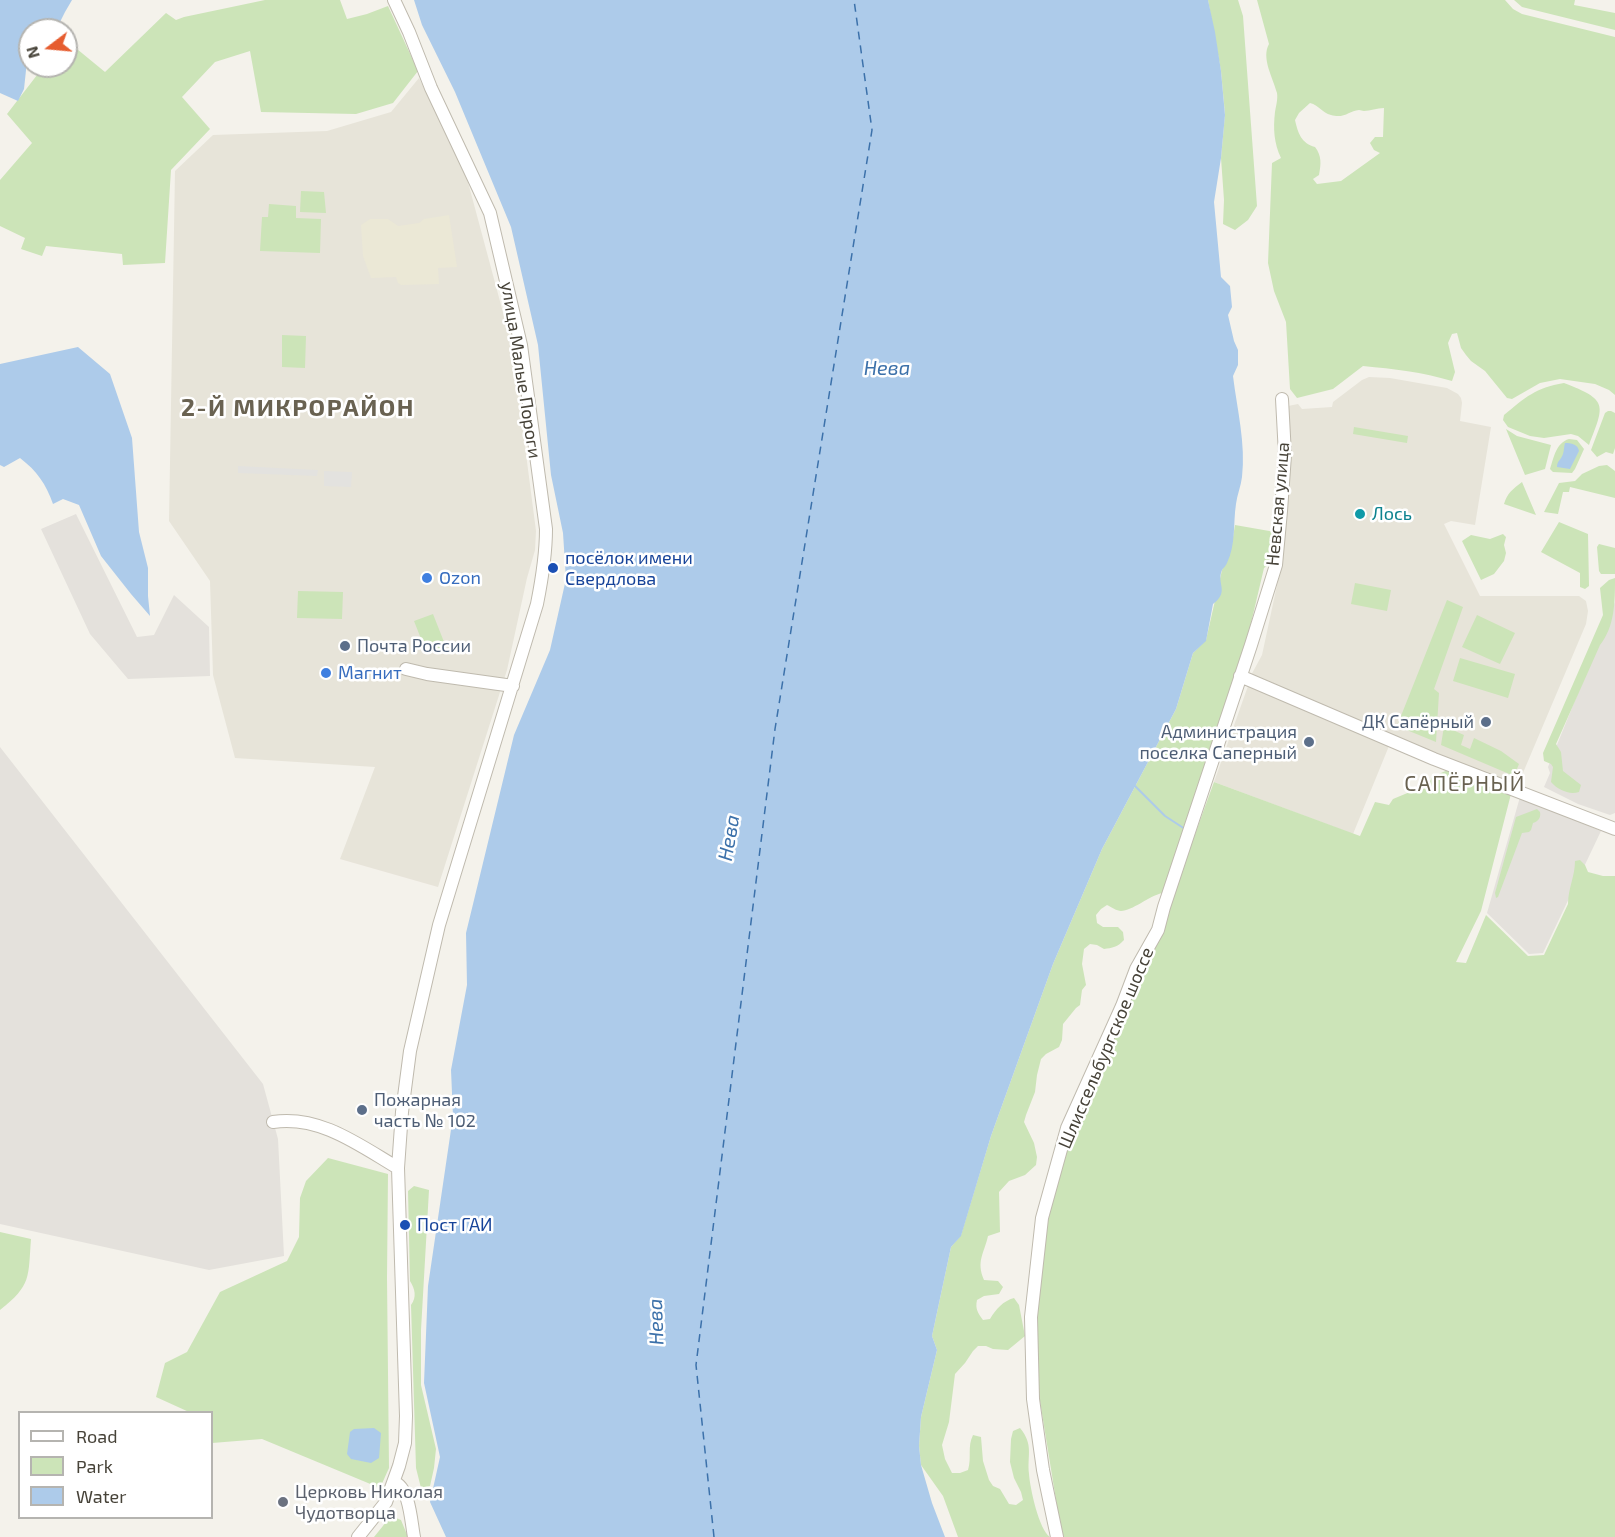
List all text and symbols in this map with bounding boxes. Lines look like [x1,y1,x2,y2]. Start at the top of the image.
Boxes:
north arrow [18,18,78,78]
text: N [21,44,43,61]
street label: улица Малые Пороги [496,280,546,460]
water label: Нева [864,356,910,380]
district label: 2-Й МИКРОРАЙОН [181,394,415,422]
street label: Невская улица [1262,441,1294,567]
place label: Лось [1372,503,1412,525]
marker: Лось [1353,507,1367,521]
place label: посёлок имени Свердлова [565,547,693,590]
marker: посёлок имени Свердлова [546,561,560,575]
place label: Ozon [439,567,481,589]
marker: Ozon [420,571,434,585]
place label: Почта России [357,635,471,657]
marker: Почта России [338,639,352,653]
place label: Магнит [338,662,402,684]
marker: Магнит [319,666,333,680]
place label: ДК Сапёрный [1362,711,1474,733]
marker: ДК Сапёрный [1479,715,1493,729]
place label: Администрация поселка Саперный [1139,721,1297,764]
marker: Администрация поселка Саперный [1302,735,1316,749]
district label: САПЁРНЫЙ [1404,771,1526,797]
water label: Нева [713,813,745,863]
street label: Шлиссельбургское шоссе [1054,944,1158,1152]
place label: Пожарная часть № 102 [374,1089,476,1132]
marker: Пожарная часть № 102 [355,1103,369,1117]
place label: Пост ГАИ [417,1214,493,1236]
marker: Пост ГАИ [398,1218,412,1232]
water label: Нева [643,1298,669,1346]
legend [18,1411,213,1519]
text: Road [76,1425,117,1447]
text: Park [76,1455,113,1477]
place label: Церковь Николая Чудотворца [295,1481,443,1524]
text: Water [76,1485,126,1507]
marker: Церковь Николая Чудотворца [276,1495,290,1509]

